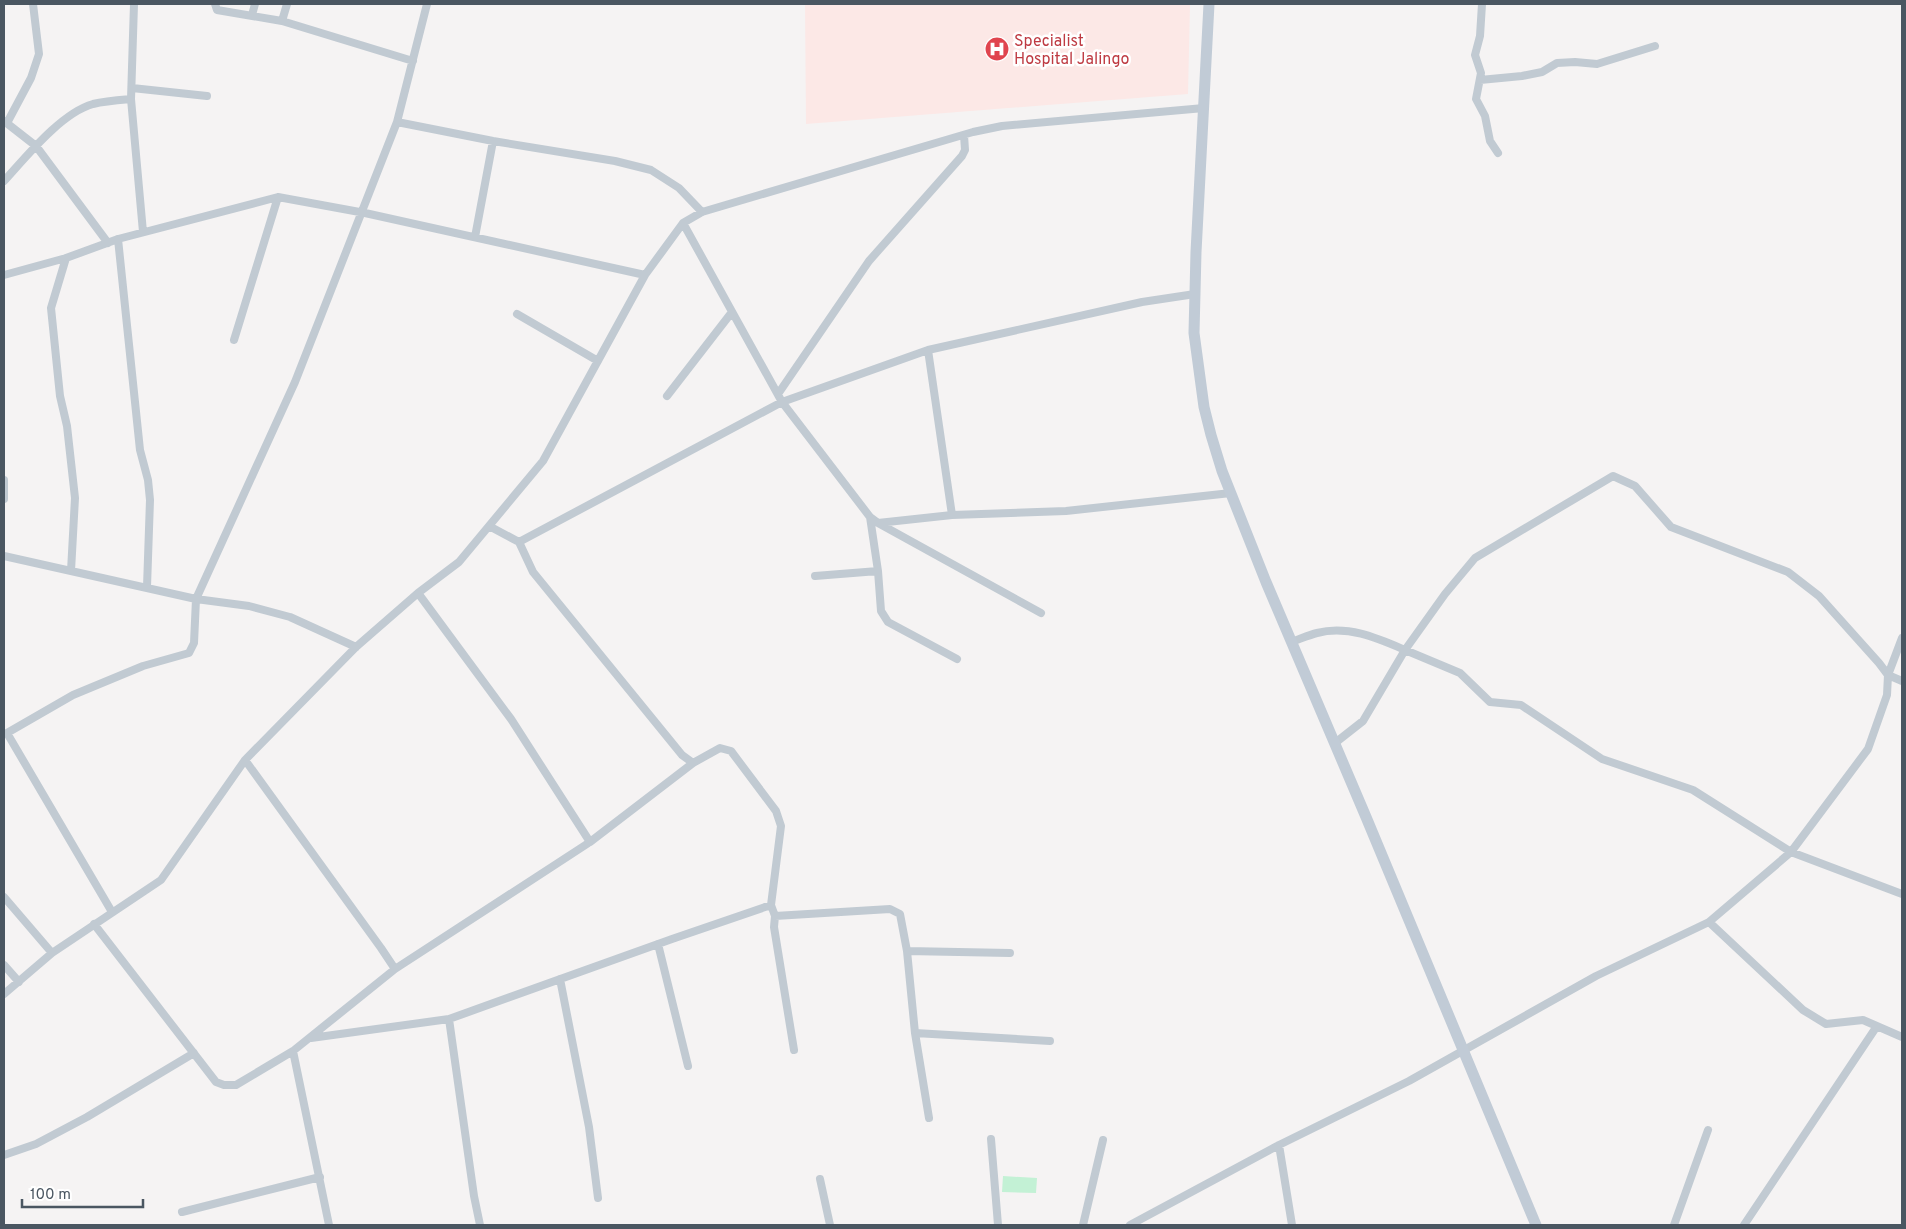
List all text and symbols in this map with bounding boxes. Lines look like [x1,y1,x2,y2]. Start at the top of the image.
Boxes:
place label: Specialist Hospital Jalingo [1014,32,1129,70]
hospital icon: Specialist Hospital Jalingo [984,36,1010,62]
scale bar [22,1176,144,1208]
text: 100 m [30,1186,71,1205]

